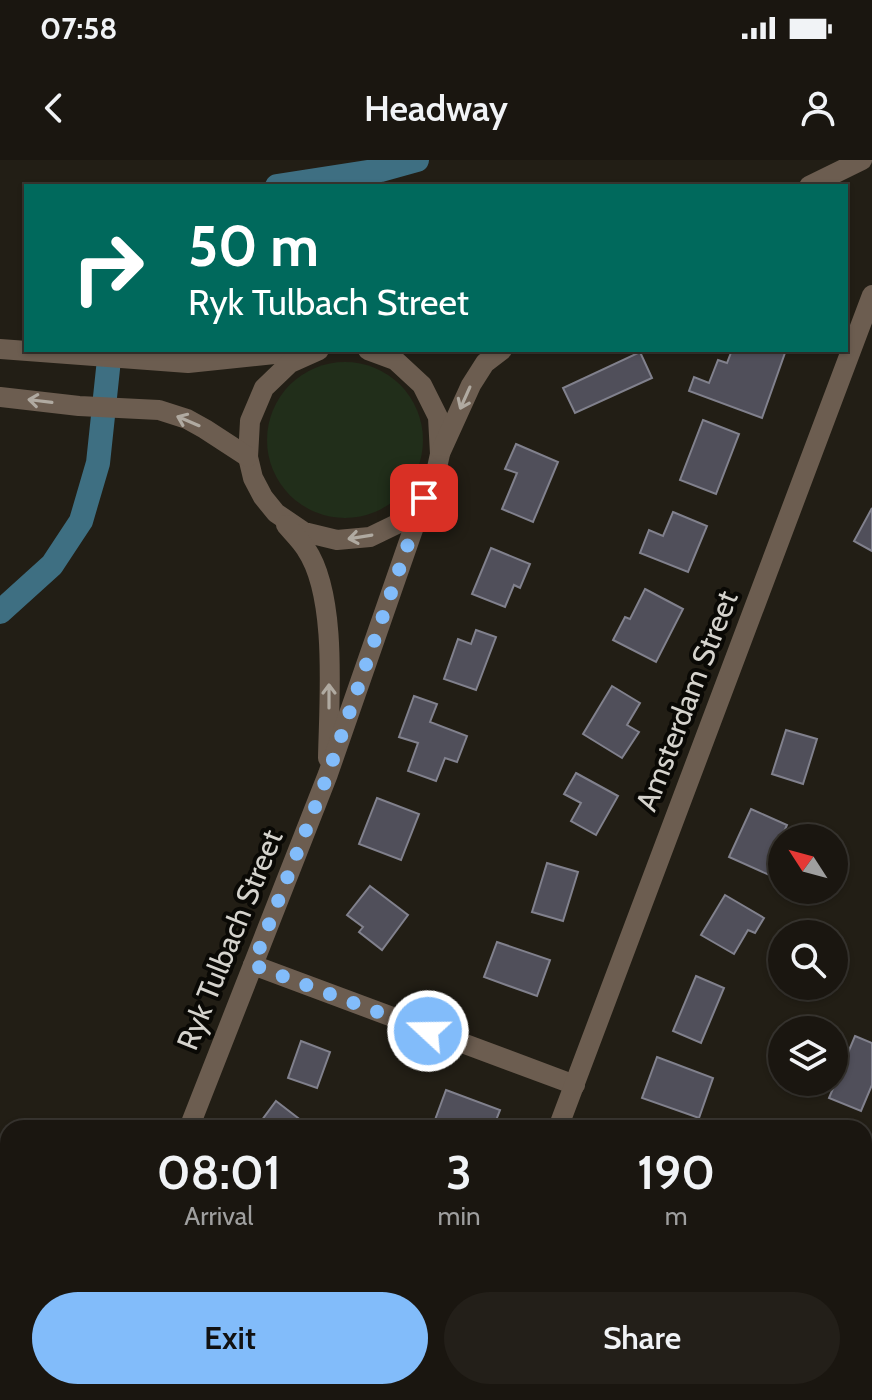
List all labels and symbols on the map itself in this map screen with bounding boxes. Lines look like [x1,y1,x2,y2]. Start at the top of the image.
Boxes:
one-way arrow [457,385,472,410]
one-way arrow [27,394,54,409]
one-way arrow [177,412,201,427]
pin [390,464,458,532]
one-way arrow [347,530,373,545]
street label: Amsterdam Street [628,585,746,816]
one-way arrow [321,683,337,710]
street label: Ryk Tulbach Street [169,824,291,1055]
north arrow [768,824,848,904]
position arrow [386,989,470,1073]

